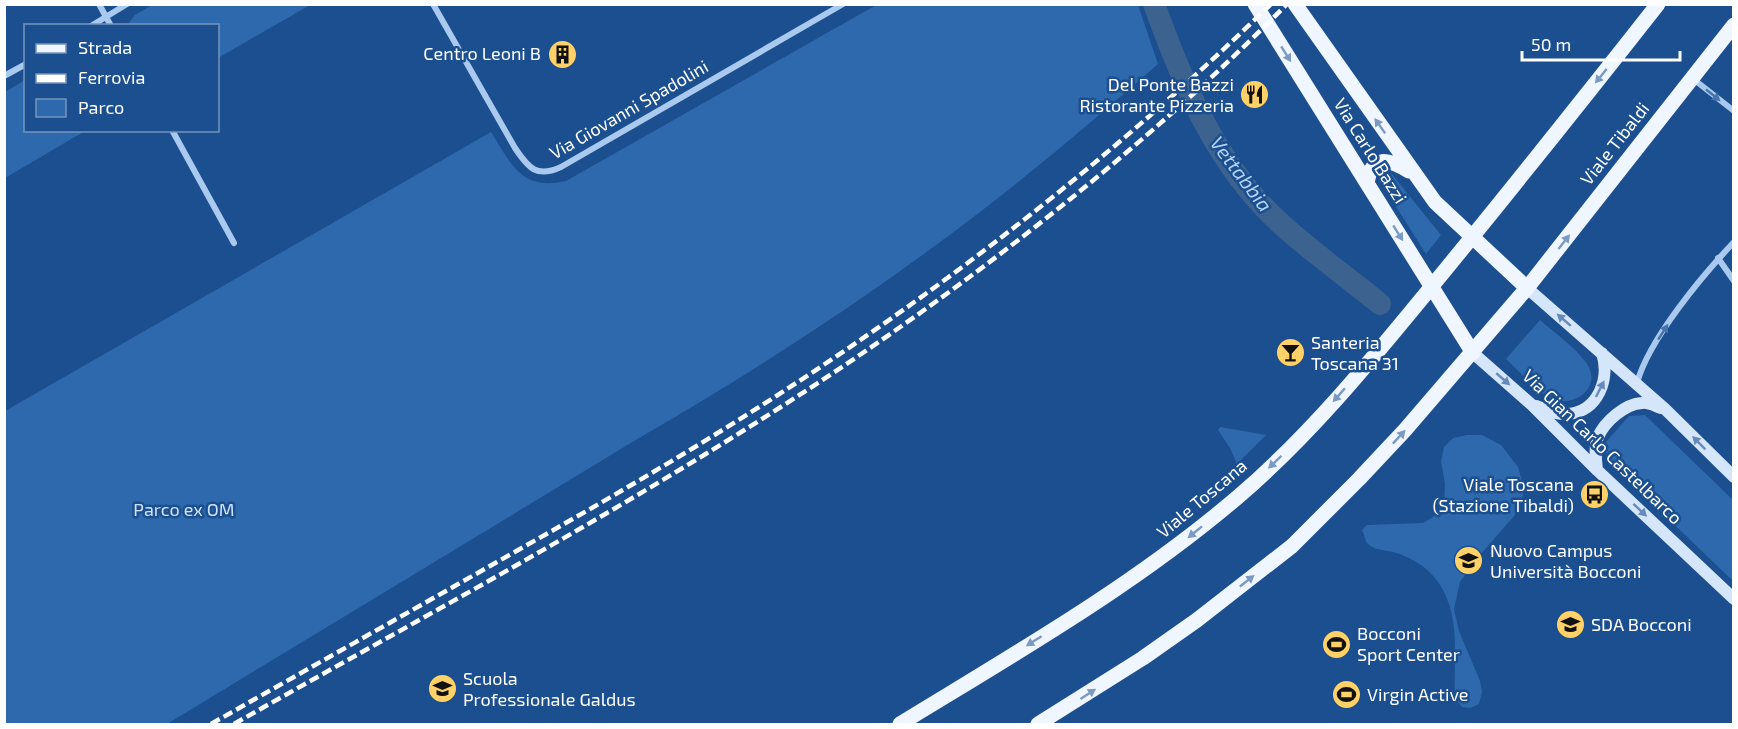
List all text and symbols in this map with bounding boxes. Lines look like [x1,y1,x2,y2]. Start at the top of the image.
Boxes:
legend [24,24,219,132]
scale bar [1522,24,1680,62]
text: 50 m [1531,33,1571,55]
text: Strada [78,36,132,58]
building icon: Centro Leoni B [546,38,578,70]
place label: Centro Leoni B [423,42,541,64]
one-way arrow [1280,46,1291,62]
street label: Via Giovanni Spadolini [545,55,712,164]
text: Ferrovia [78,66,145,88]
one-way arrow [1596,69,1608,84]
place label: Del Ponte Bazzi Ristorante Pizzeria [1079,73,1234,116]
restaurant icon: Del Ponte Bazzi Ristorante Pizzeria [1239,79,1271,111]
one-way arrow [1705,88,1720,100]
street label: Via Carlo Bazzi [1330,94,1412,207]
text: Parco [78,96,124,118]
street label: Viale Tibaldi [1575,98,1653,189]
one-way arrow [1375,118,1386,134]
water label: Vettabbia [1206,131,1278,216]
one-way arrow [1392,225,1403,241]
one-way arrow [1557,234,1570,250]
one-way arrow [1557,313,1572,327]
one-way arrow [1657,324,1668,340]
place label: Santeria Toscana 31 [1311,331,1399,374]
bar icon: Santeria Toscana 31 [1274,337,1306,369]
street label: Via Gian Carlo Castelbarco [1518,364,1687,528]
one-way arrow [1495,372,1510,385]
one-way arrow [1594,380,1604,398]
one-way arrow [1333,387,1346,402]
one-way arrow [1392,430,1406,444]
one-way arrow [1693,436,1707,450]
street label: Viale Toscana [1152,454,1251,542]
one-way arrow [1269,454,1283,468]
place label: Viale Toscana (Stazione Tibaldi) [1432,473,1574,516]
bus stop icon: Viale Toscana (Stazione Tibaldi) [1579,479,1611,511]
park label: Parco ex OM [133,498,235,520]
one-way arrow [1632,503,1647,517]
one-way arrow [1188,525,1203,537]
place label: Nuovo Campus Università Bocconi [1490,539,1641,582]
school or university icon: Nuovo Campus Università Bocconi [1453,545,1485,577]
one-way arrow [1239,576,1254,588]
school or university icon: SDA Bocconi [1554,609,1586,641]
place label: SDA Bocconi [1591,613,1692,635]
place label: Bocconi Sport Center [1357,622,1460,665]
sports icon: Bocconi Sport Center [1320,628,1352,660]
one-way arrow [1026,636,1042,647]
place label: Scuola Professionale Galdus [463,667,636,710]
school or university icon: Scuola Professionale Galdus [426,673,458,705]
sports icon: Virgin Active [1330,679,1362,711]
place label: Virgin Active [1367,683,1469,705]
one-way arrow [1079,688,1096,699]

